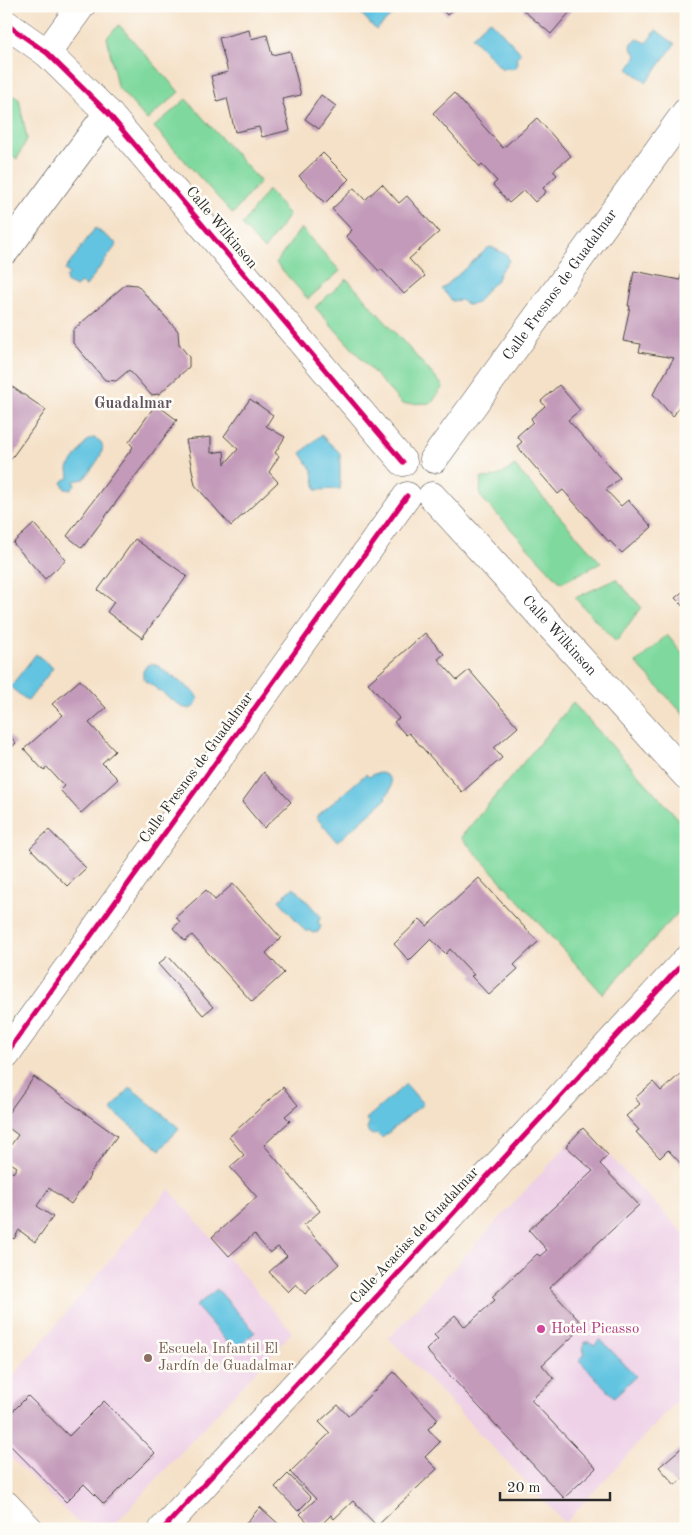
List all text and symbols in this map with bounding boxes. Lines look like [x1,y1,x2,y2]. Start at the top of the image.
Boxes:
street label: Calle Wilkinson [182,184,260,272]
street label: Calle Fresnos de Guadalmar [501,207,620,363]
district label: Guadalmar [94,396,172,412]
street label: Calle Wilkinson [519,593,599,679]
street label: Calle Fresnos de Guadalmar [137,690,257,846]
street label: Calle Acacias de Guadalmar [348,1165,482,1307]
place label: Hotel Picasso [551,1322,639,1337]
marker: Hotel Picasso [535,1323,547,1335]
place label: Escuela Infantil El Jardín de Guadalmar [158,1342,294,1374]
marker: Escuela Infantil El Jardín de Guadalmar [142,1352,154,1364]
scale bar [500,1470,610,1502]
text: 20 m [507,1481,541,1496]

